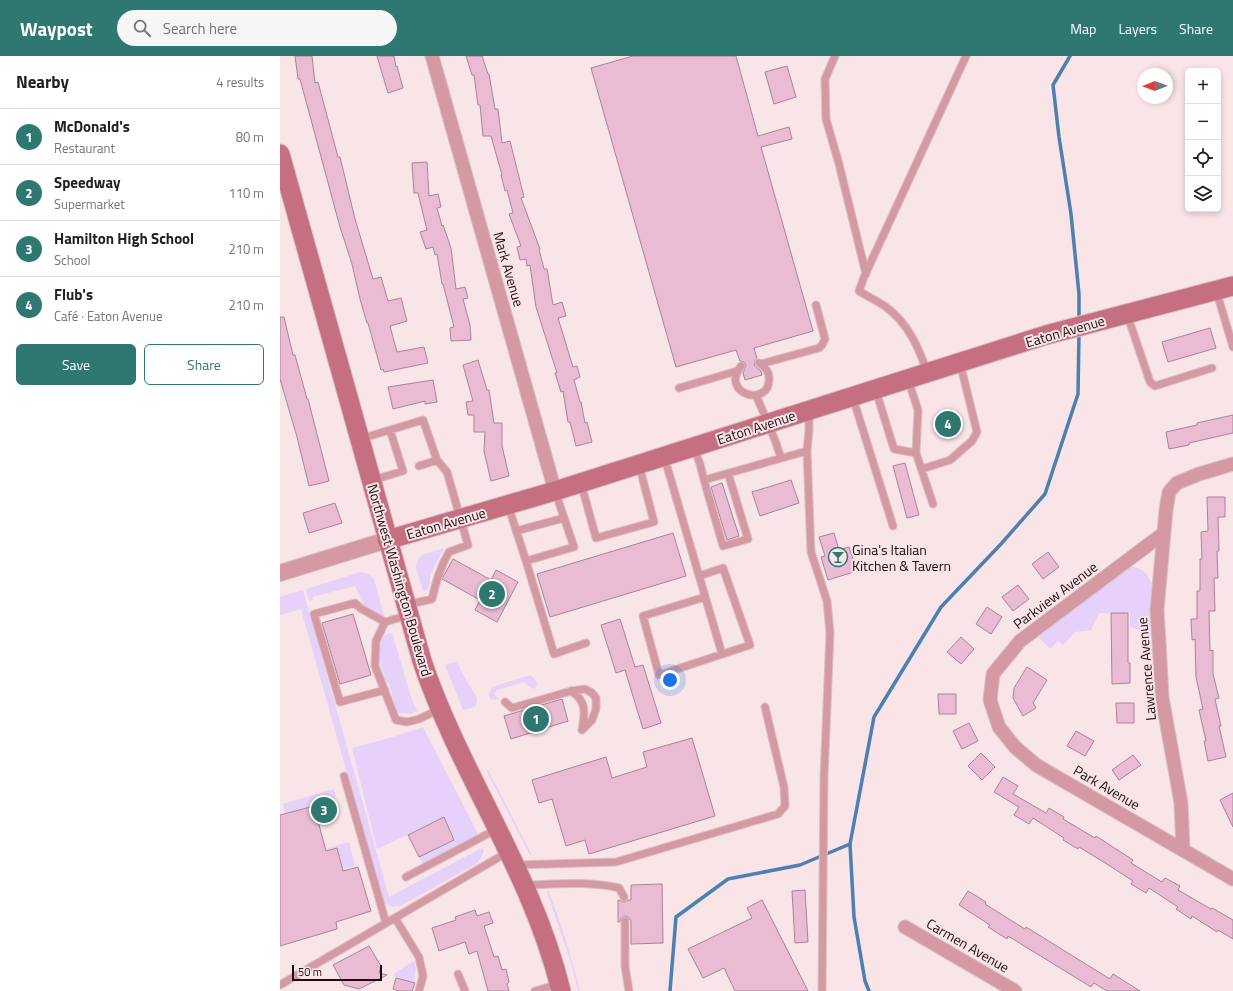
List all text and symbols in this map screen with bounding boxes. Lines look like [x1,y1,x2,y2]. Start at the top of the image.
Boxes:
search box [117,10,397,46]
text: Waypost [20,14,93,43]
icon: search [131,17,153,39]
text: Search here [163,17,237,40]
text: Map [1070,18,1096,39]
text: Layers [1118,18,1157,39]
text: Share [1179,18,1213,39]
north arrow [1137,68,1173,104]
map controls [1185,68,1221,212]
button: + [1185,68,1221,104]
text: Nearby [16,69,69,95]
text: 4 results [216,72,264,92]
button: − [1185,104,1221,140]
text: McDonald's [54,115,130,138]
text: 1 [25,127,33,147]
text: 80 m [236,127,264,147]
text: Restaurant [54,138,115,158]
button: locate [1185,140,1221,176]
text: Speedway [54,171,121,194]
button: layers [1185,176,1221,212]
text: 2 [25,183,33,203]
text: 110 m [228,183,264,203]
text: Supermarket [54,194,125,214]
text: Hamilton High School [54,227,194,250]
street label: Mark Avenue [488,229,530,309]
text: 3 [25,239,33,259]
text: 210 m [228,239,264,259]
text: School [54,250,90,270]
text: Flub's [54,283,93,306]
text: 4 [25,295,33,315]
text: 210 m [228,295,264,315]
text: Café · Eaton Avenue [54,306,163,326]
street label: Eaton Avenue [1023,310,1107,352]
button: Save [16,344,136,385]
button: Share [144,344,264,385]
street label: Eaton Avenue [714,404,798,450]
pin: 4 [935,409,961,439]
street label: Northwest Washington Boulevard [362,481,438,679]
street label: Eaton Avenue [404,502,488,544]
place label: Gina's Italian Kitchen & Tavern [852,539,951,576]
bar icon: Gina's Italian Kitchen & Tavern [827,546,849,568]
street label: Parkview Avenue [1008,556,1102,634]
pin: 2 [479,579,505,609]
street label: Lawrence Avenue [1131,616,1161,722]
your location [660,670,680,690]
pin: 1 [523,704,549,734]
street label: Park Avenue [1070,759,1144,815]
pin: 3 [311,795,337,825]
street label: Carmen Avenue [923,913,1013,977]
scale bar [292,963,382,982]
text: 50 m [298,964,322,980]

